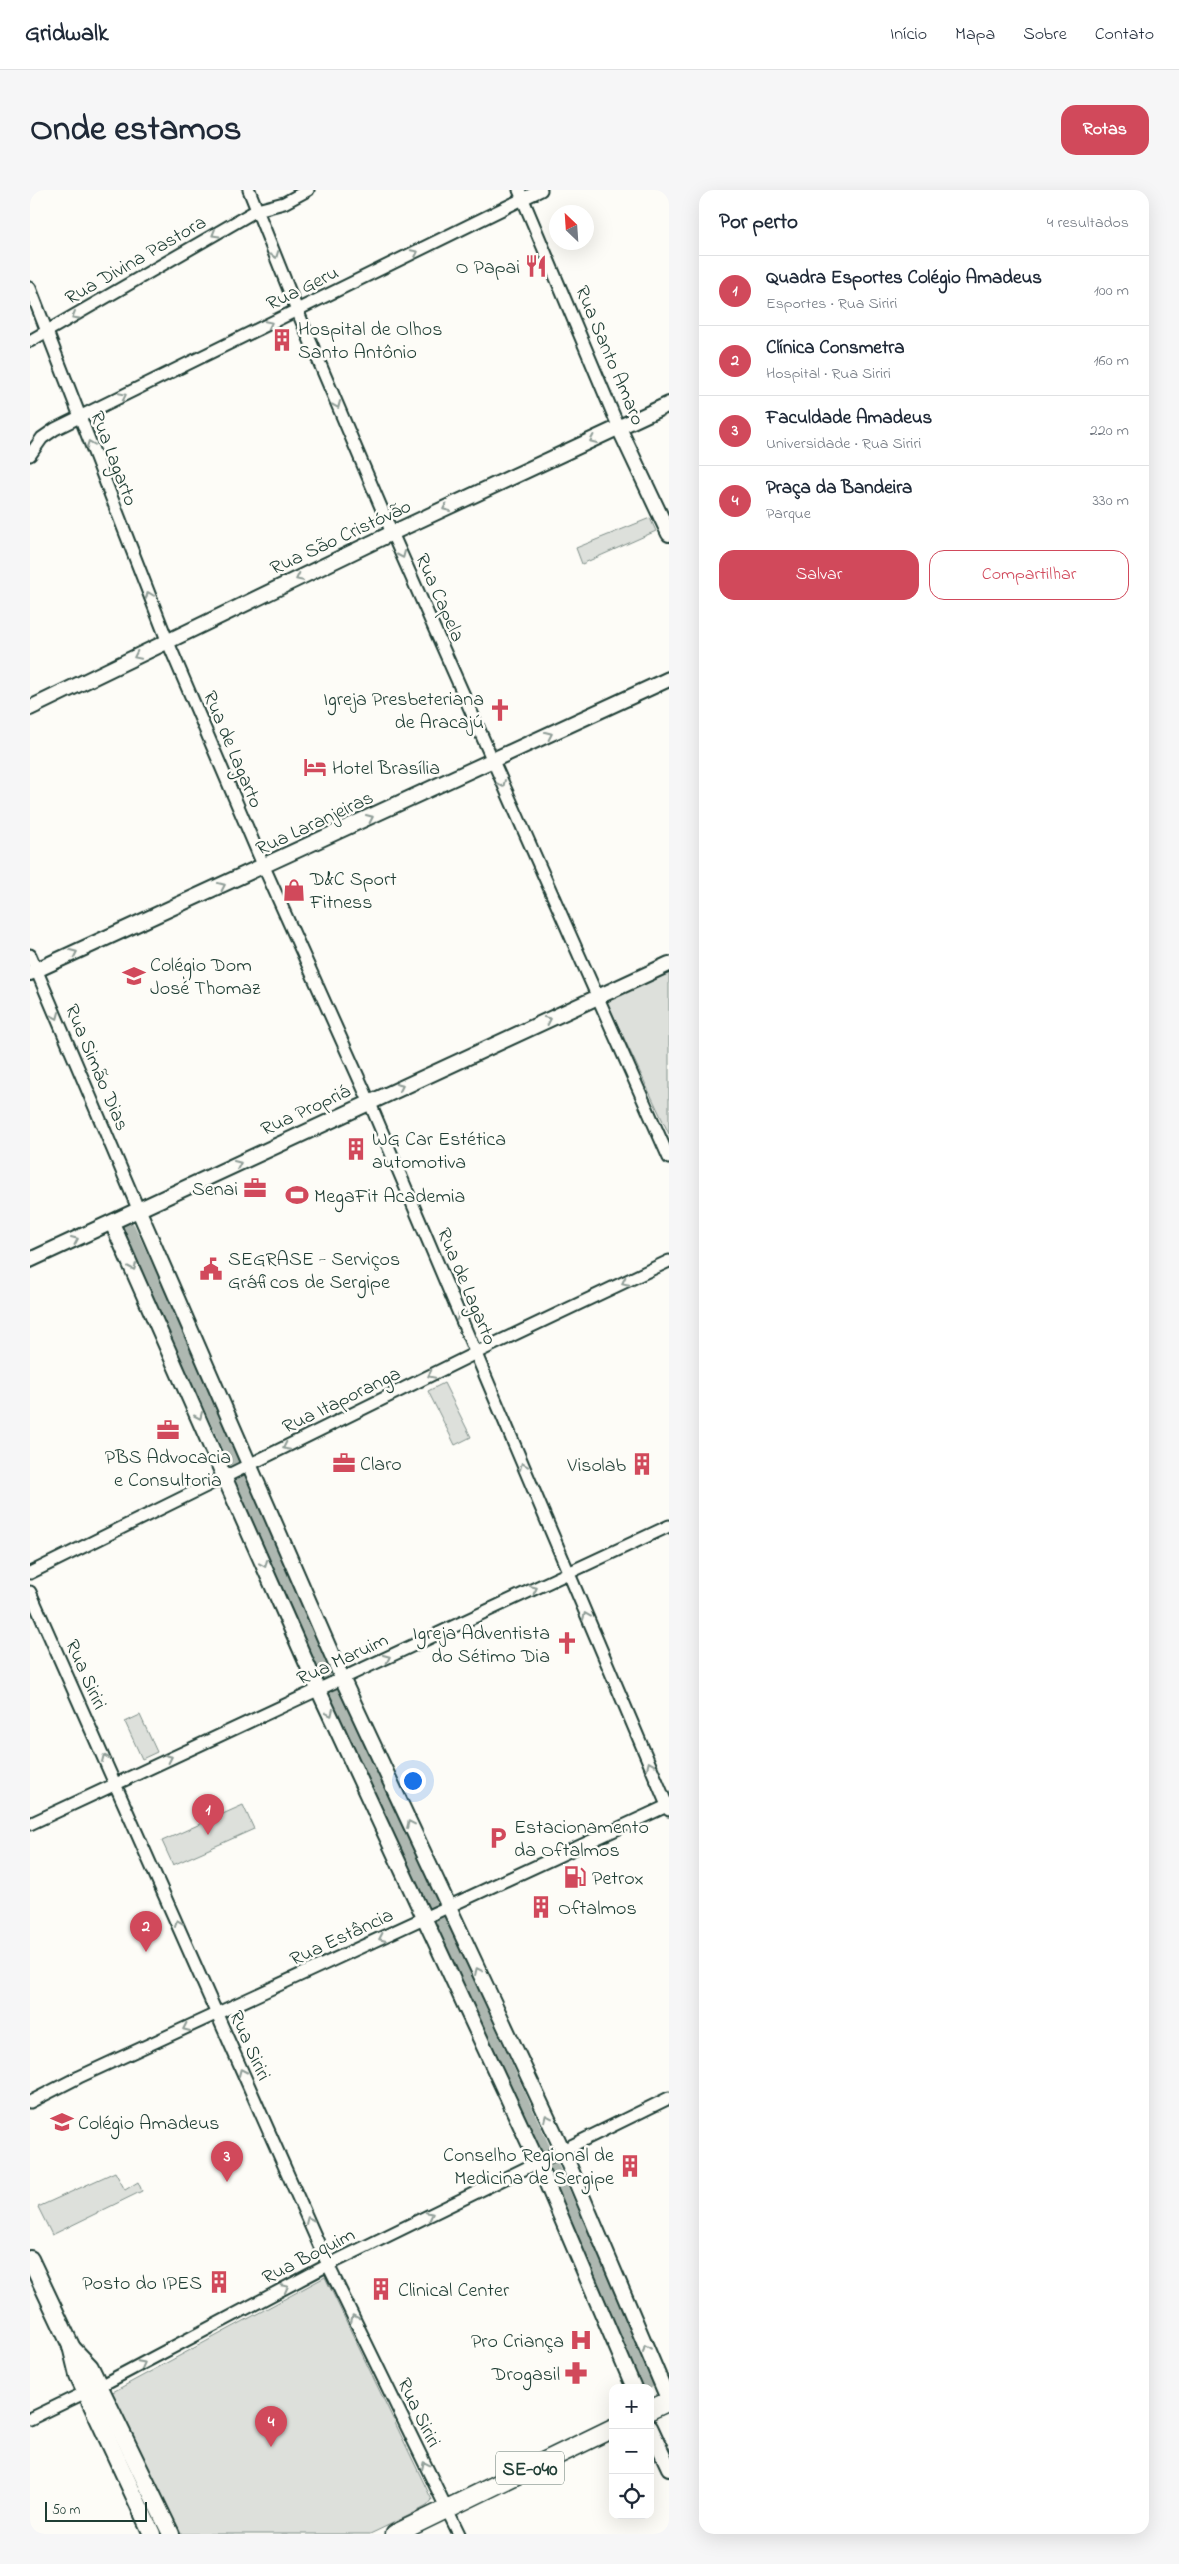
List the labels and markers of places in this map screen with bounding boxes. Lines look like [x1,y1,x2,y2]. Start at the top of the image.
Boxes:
restaurant icon: O Papai [523,253,549,279]
place label: O Papai [455,254,520,283]
place label: Hospital de Olhos Santo Antônio [298,316,442,368]
building icon: Hospital de Olhos Santo Antônio [269,327,295,353]
place label: Igreja Presbeteriana de Aracajú [323,686,484,738]
church icon: Igreja Presbeteriana de Aracajú [487,697,513,723]
hotel icon: Hotel Brasília [302,754,328,780]
place label: Hotel Brasília [332,755,440,784]
place label: D&C Sport Fitness [309,866,397,918]
shop icon: D&C Sport Fitness [281,877,307,903]
place label: Colégio Dom José Thomaz [150,952,261,1004]
school or university icon: Colégio Dom José Thomaz [121,963,147,989]
place label: WG Car Estética automotiva [372,1126,506,1178]
building icon: WG Car Estética automotiva [343,1136,369,1162]
office icon: Senai [242,1175,268,1201]
place label: Senai [192,1176,238,1205]
sports icon: MegaFit Academia [284,1182,310,1208]
place label: MegaFit Academia [314,1183,465,1213]
place label: SEGRASE - Serviços Gráficos de Sergipe [228,1246,400,1299]
public building icon: SEGRASE - Serviços Gráficos de Sergipe [198,1256,224,1282]
office icon: PBS Advocacia e Consultoria [155,1417,181,1443]
place label: PBS Advocacia e Consultoria [105,1444,231,1496]
office icon: Claro [331,1450,357,1476]
place label: Claro [360,1451,402,1480]
building icon: Visolab [629,1451,655,1477]
place label: Visolab [566,1452,626,1481]
place label: Igreja Adventista do Sétimo Dia [413,1620,550,1672]
church icon: Igreja Adventista do Sétimo Dia [554,1630,580,1656]
pin: 1 [192,1794,224,1835]
place label: Estacionamento da Oftalmos [514,1814,649,1866]
parking icon: Estacionamento da Oftalmos [485,1825,511,1851]
fuel station icon: Petrox [562,1864,588,1890]
place label: Petrox [592,1865,644,1894]
building icon: Oftalmos [528,1894,554,1920]
place label: Oftalmos [558,1895,637,1924]
pin: 2 [130,1911,162,1952]
school or university icon: Colégio Amadeus [49,2109,75,2135]
place label: Colégio Amadeus [78,2110,220,2140]
pin: 3 [211,2141,243,2182]
place label: Conselho Regional de Medicina de Sergipe [443,2142,614,2195]
building icon: Conselho Regional de Medicina de Sergipe [617,2153,643,2179]
building icon: Posto do IPES [206,2269,232,2295]
place label: Posto do IPES [82,2270,202,2299]
building icon: Clinical Center [368,2276,394,2302]
place label: Clinical Center [398,2277,510,2306]
hospital icon: Pro Criança [568,2327,594,2353]
place label: Pro Criança [471,2328,564,2357]
pharmacy icon: Drogasil [563,2360,589,2386]
place label: Drogasil [491,2361,560,2391]
pin: 4 [255,2406,287,2447]

